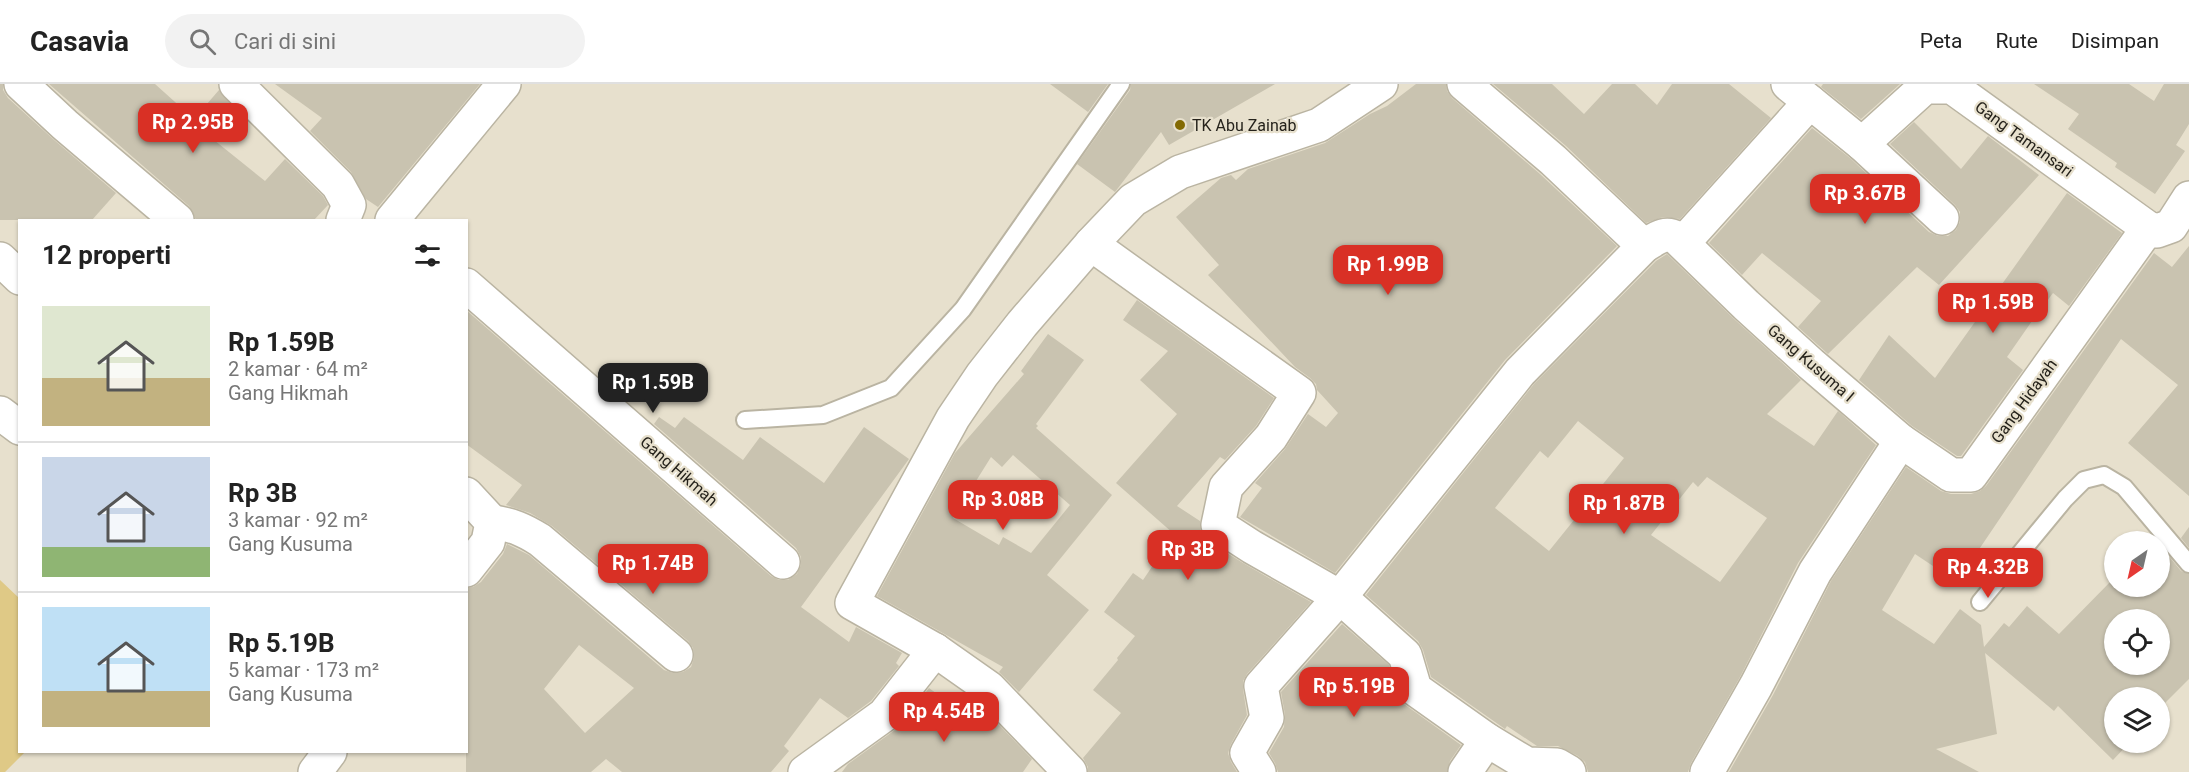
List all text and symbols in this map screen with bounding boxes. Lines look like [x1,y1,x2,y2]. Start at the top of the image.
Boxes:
search box [165,14,585,68]
text: Casavia [30,25,129,58]
icon: search [186,25,219,58]
text: Cari di sini [234,29,336,54]
text: Peta [1920,29,1962,53]
text: Rute [1995,29,2038,53]
text: Disimpan [2071,29,2159,53]
street label: Gang Tamansari [1971,97,2077,181]
pin: Rp 2.95B [131,103,255,154]
text: Rp 2.95B [152,110,234,134]
place label: TK Abu Zainab [1192,116,1296,135]
marker: TK Abu Zainab [1173,118,1187,132]
pin: Rp 3.67B [1803,174,1927,225]
text: Rp 3.67B [1824,181,1906,205]
icon: filters [411,239,444,272]
text: 12 properti [42,240,171,270]
pin: Rp 1.99B [1326,245,1450,296]
text: Rp 1.99B [1347,252,1429,276]
pin: Rp 1.59B [1931,283,2055,334]
text: Rp 1.59B [1952,290,2034,314]
street label: Gang Kusuma I [1764,320,1858,406]
text: Rp 1.59B [228,327,335,357]
icon: home [90,330,162,402]
street label: Gang Hidayah [1987,355,2061,447]
text: 2 kamar · 64 m² [228,357,368,381]
pin: Rp 1.59B [591,363,715,414]
text: Rp 1.59B [612,370,694,394]
text: Gang Hikmah [228,381,348,405]
street label: Gang Hikmah [636,432,722,510]
text: Rp 3B [228,478,297,508]
pin: Rp 3.08B [941,480,1065,531]
icon: home [90,481,162,553]
pin: Rp 1.87B [1562,484,1686,535]
text: Rp 3.08B [962,487,1044,511]
text: Rp 1.87B [1583,491,1665,515]
text: 3 kamar · 92 m² [228,508,368,532]
pin: Rp 3B [1146,530,1230,581]
north arrow [2104,531,2170,597]
map controls [2104,531,2170,753]
text: Gang Kusuma [228,532,353,556]
text: Rp 3B [1161,537,1215,561]
pin: Rp 1.74B [591,544,715,595]
pin: Rp 4.32B [1926,548,2050,599]
text: Rp 1.74B [612,551,694,575]
text: Rp 4.32B [1947,555,2029,579]
button: locate [2104,609,2170,675]
text: Rp 5.19B [228,628,335,658]
icon: home [90,631,162,703]
text: 5 kamar · 173 m² [228,658,379,682]
pin: Rp 5.19B [1292,667,1416,718]
text: Rp 5.19B [1313,674,1395,698]
text: Gang Kusuma [228,682,353,706]
button: layers [2104,687,2170,753]
pin: Rp 4.54B [882,692,1006,743]
text: Rp 4.54B [903,699,985,723]

